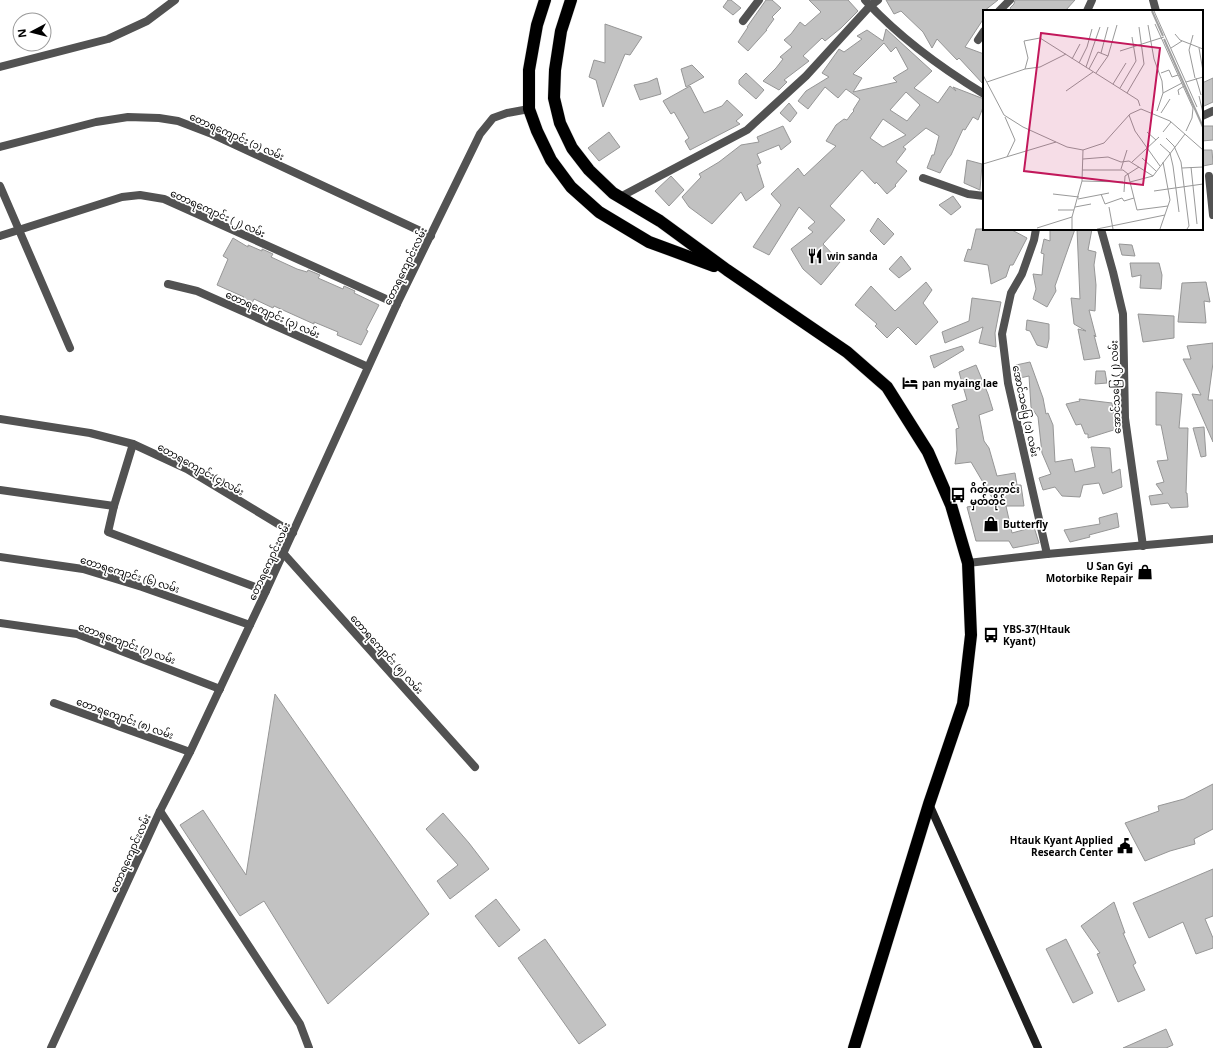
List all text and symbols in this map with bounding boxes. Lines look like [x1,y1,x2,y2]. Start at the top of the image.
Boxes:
inset map [983,10,1203,230]
north arrow [12,12,52,52]
text: N [14,28,30,39]
street label: တောရကျောင်း (၁) လမ်း [187,109,287,165]
street label: တောရကျောင်း (၂) လမ်း [167,186,268,242]
street label: တောရကျောင်းလမ်း [380,225,432,308]
restaurant icon: win sanda [806,247,824,265]
place label: win sanda [827,249,878,263]
street label: တောရကျောင်း (၃) လမ်း [223,287,322,343]
street label: အောင်သပြေ (၂) လမ်း [1106,340,1126,434]
street label: အောင်သပြေ (၁) လမ်း [1008,364,1043,458]
hotel icon: pan myaing lae [901,374,919,392]
place label: pan myaing lae [922,376,998,390]
street label: တောရကျောင်း(၄)လမ်း [154,439,247,500]
place label: ဂိတ်ဟောင်း မှတ်တိုင် [970,482,1020,511]
bus stop icon: ဂိတ်ဟောင်း မှတ်တိုင် [949,486,967,504]
shop icon: Butterfly [982,515,1000,533]
place label: Butterfly [1003,517,1048,531]
street label: တောရကျောင်းလမ်း [245,520,295,603]
street label: တောရကျောင်း (၆) လမ်း [78,552,181,598]
place label: U San Gyi Motorbike Repair [1046,559,1133,585]
shop icon: U San Gyi Motorbike Repair [1136,563,1154,581]
street label: တောရကျောင်း (၅) လမ်း [346,611,427,698]
street label: တောရကျောင်း (၇) လမ်း [76,619,178,669]
place label: YBS-37(Htauk Kyant) [1003,622,1071,648]
bus stop icon: YBS-37(Htauk Kyant) [982,626,1000,644]
street label: တောရကျောင်း (၈) လမ်း [74,694,176,744]
street label: တောရကျောင်းလမ်း [106,811,155,895]
place label: Htauk Kyant Applied Research Center [1010,833,1113,859]
public building icon: Htauk Kyant Applied Research Center [1116,837,1134,855]

